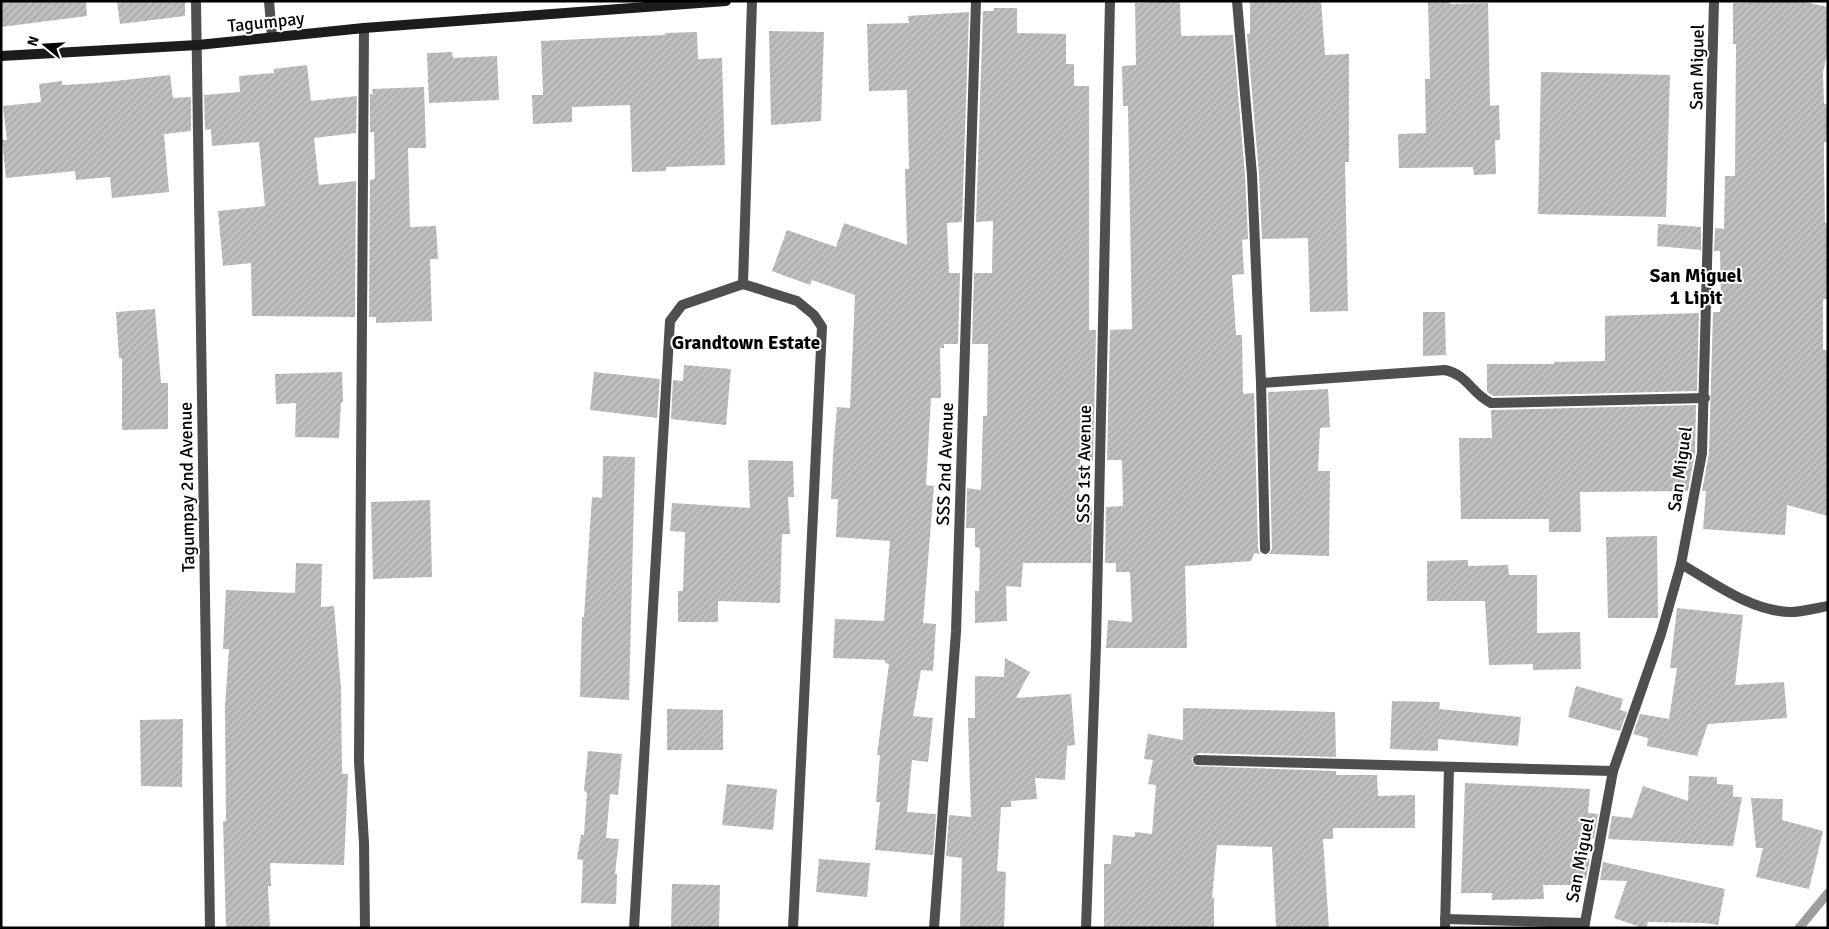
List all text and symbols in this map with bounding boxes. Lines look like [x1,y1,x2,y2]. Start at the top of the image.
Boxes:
street label: Tagumpay [226,7,306,37]
north arrow [20,20,70,70]
street label: San Miguel [1685,24,1709,110]
text: N [24,34,43,48]
district label: San Miguel 1 Lipit [1650,264,1742,310]
district label: Grandtown Estate [672,331,820,355]
street label: Tagumpay 2nd Avenue [175,402,199,572]
street label: SSS 2nd Avenue [932,402,958,526]
street label: SSS 1st Avenue [1072,405,1096,523]
street label: San Miguel [1663,425,1697,513]
street label: San Miguel [1561,816,1599,904]

